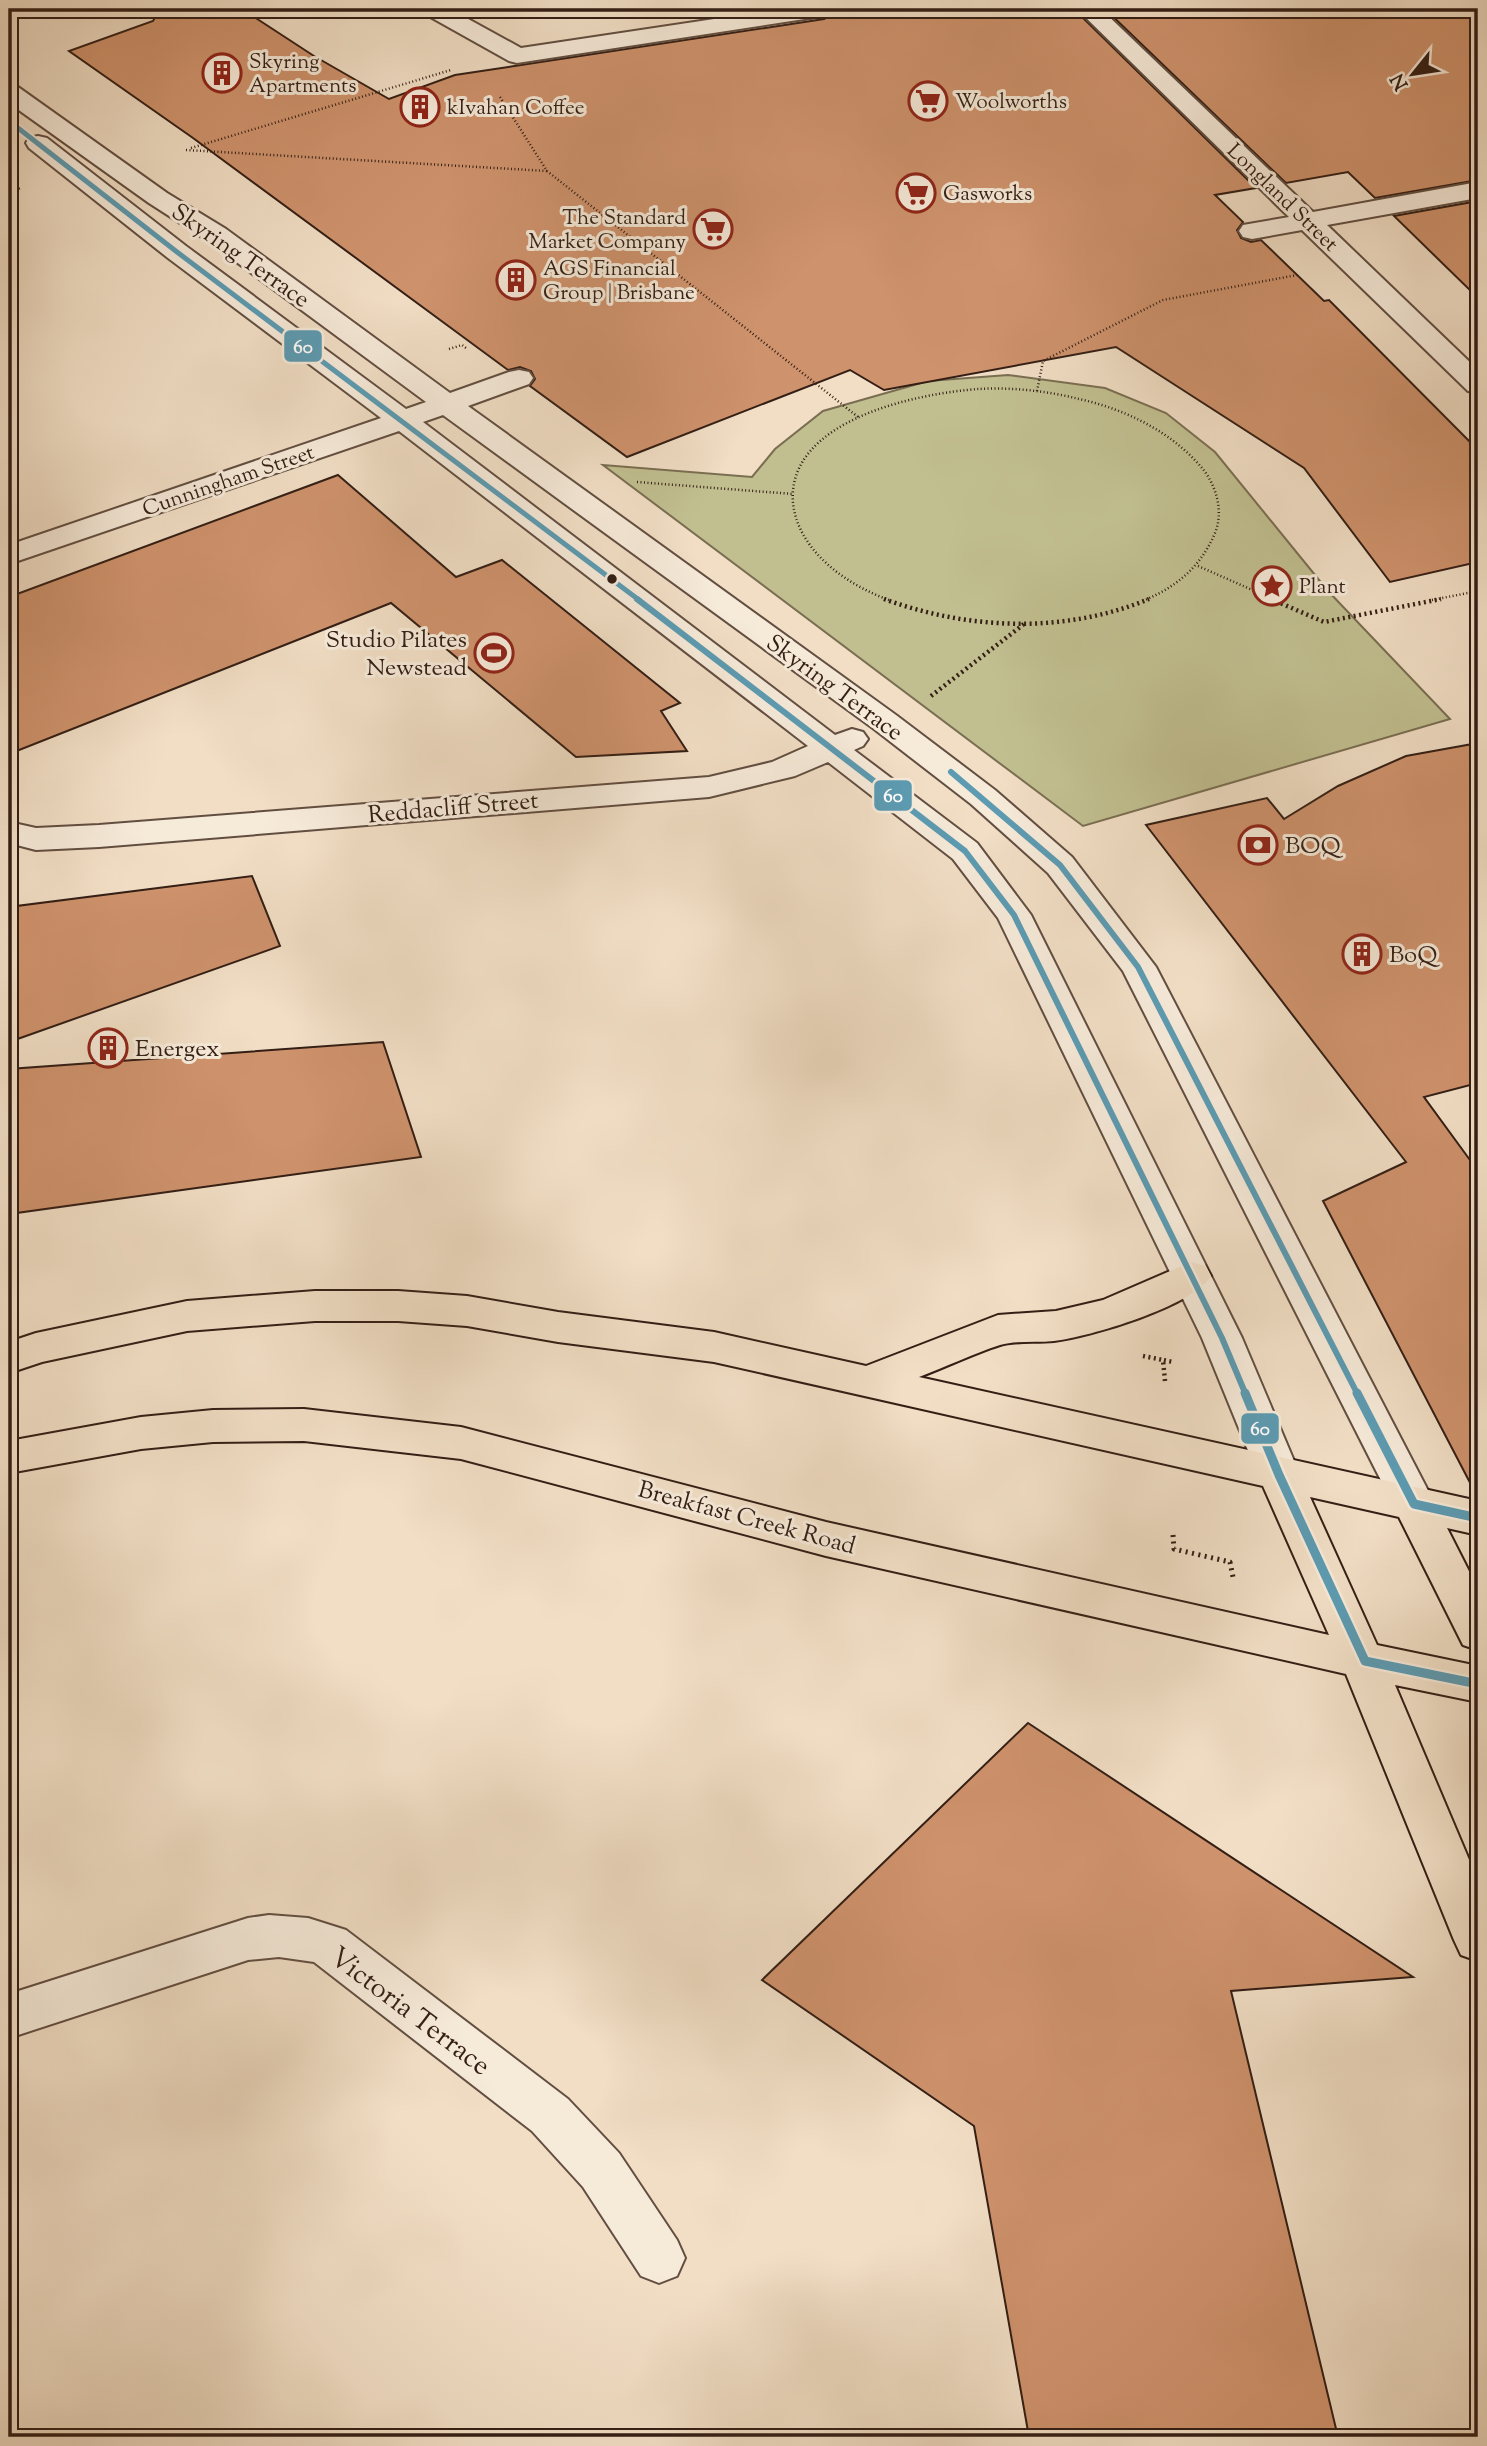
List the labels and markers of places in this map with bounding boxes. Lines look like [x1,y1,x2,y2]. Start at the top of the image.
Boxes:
place label: Skyring Apartments [249,48,357,102]
building icon: Skyring Apartments [201,52,243,94]
supermarket icon: Woolworths [907,80,949,122]
building icon: kIvahan Coffee [399,86,441,128]
place label: Woolworths [955,88,1067,118]
place label: kIvahan Coffee [447,94,585,124]
supermarket icon: Gasworks [895,172,937,214]
place label: Gasworks [943,180,1032,210]
place label: The Standard Market Company [529,204,687,258]
supermarket icon: The Standard Market Company [692,208,734,250]
place label: AGS Financial Group | Brisbane [543,255,695,309]
building icon: AGS Financial Group | Brisbane [495,259,537,301]
place icon: Plant [1251,565,1293,607]
unlabelled marker [605,572,619,586]
place label: Plant [1299,573,1346,603]
place label: Studio Pilates Newstead [326,624,467,686]
sports icon: Studio Pilates Newstead [473,632,515,674]
bank icon: BOQ [1237,824,1279,866]
place label: BOQ [1285,830,1344,864]
building icon: BoQ [1341,933,1383,975]
place label: BoQ [1389,939,1440,973]
building icon: Energex [87,1027,129,1069]
place label: Energex [135,1033,219,1067]

